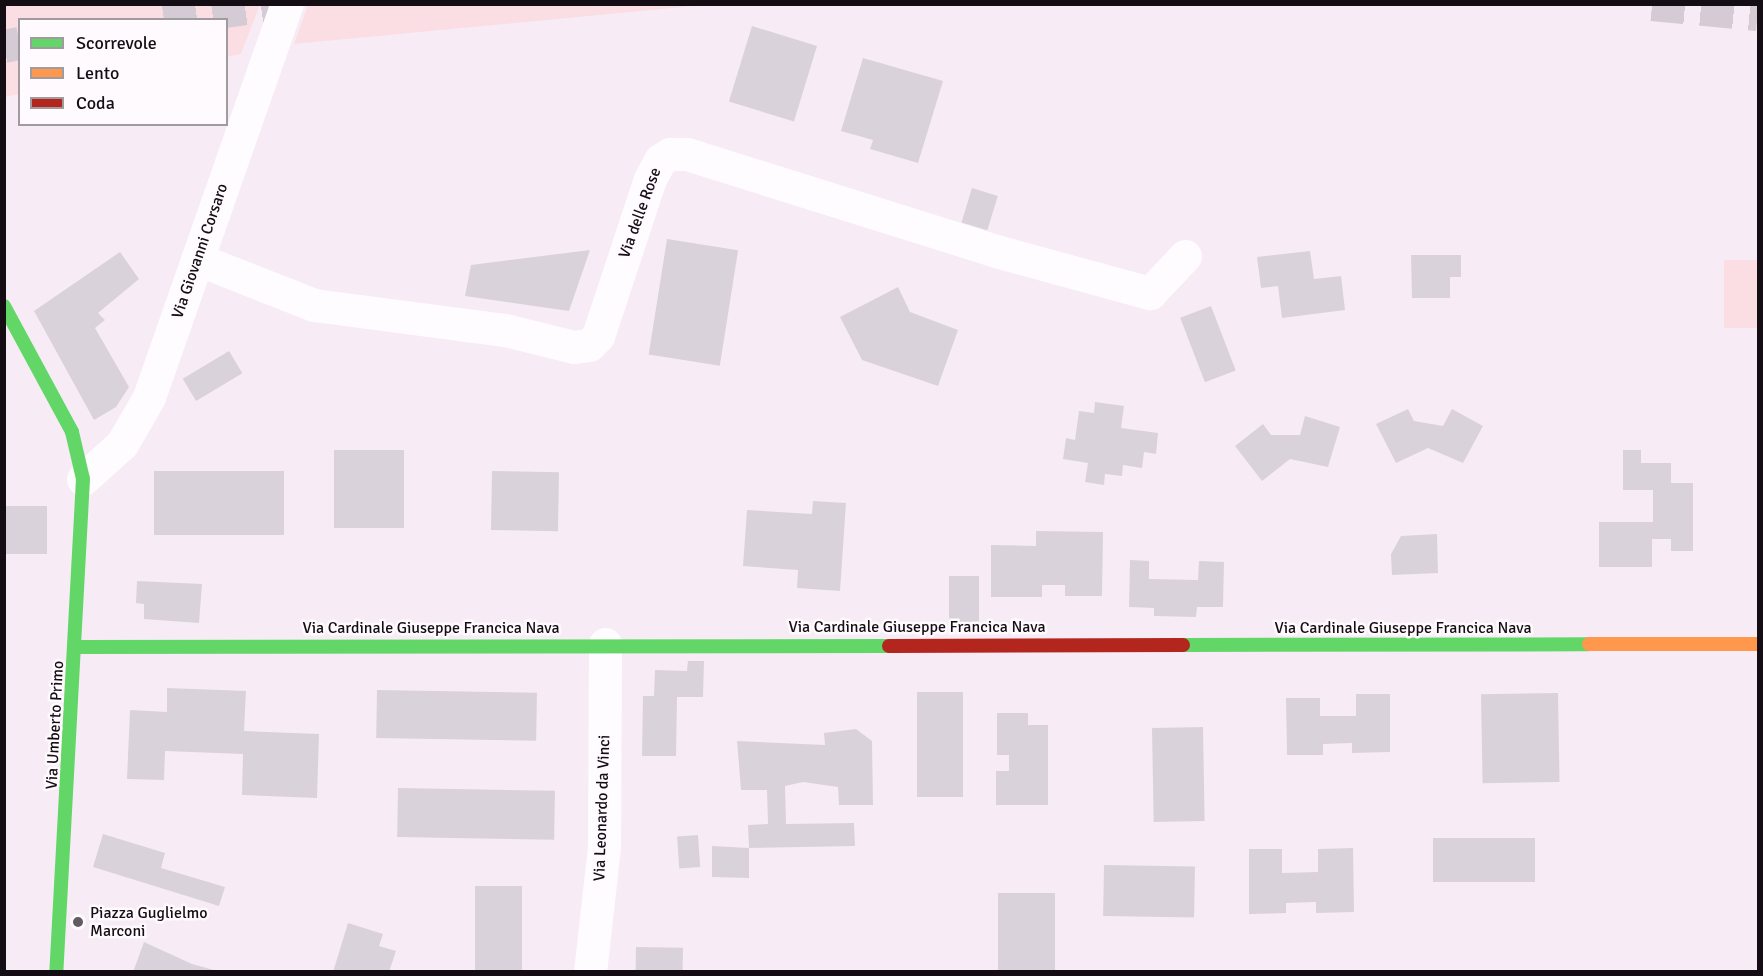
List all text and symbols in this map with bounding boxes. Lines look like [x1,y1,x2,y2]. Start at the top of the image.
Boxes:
legend [18,18,228,126]
text: Scorrevole [76,32,157,54]
text: Lento [76,62,119,84]
text: Coda [76,92,115,114]
street label: Via delle Rose [615,165,665,261]
street label: Via Giovanni Corsaro [168,181,232,321]
street label: Via Cardinale Giuseppe Francica Nava [788,617,1046,637]
street label: Via Cardinale Giuseppe Francica Nava [302,618,560,638]
street label: Via Cardinale Giuseppe Francica Nava [1274,618,1532,638]
street label: Via Umberto Primo [42,660,68,790]
street label: Via Leonardo da Vinci [590,734,614,882]
place label: Piazza Guglielmo Marconi [90,903,208,941]
marker: Piazza Guglielmo Marconi [71,915,85,929]

